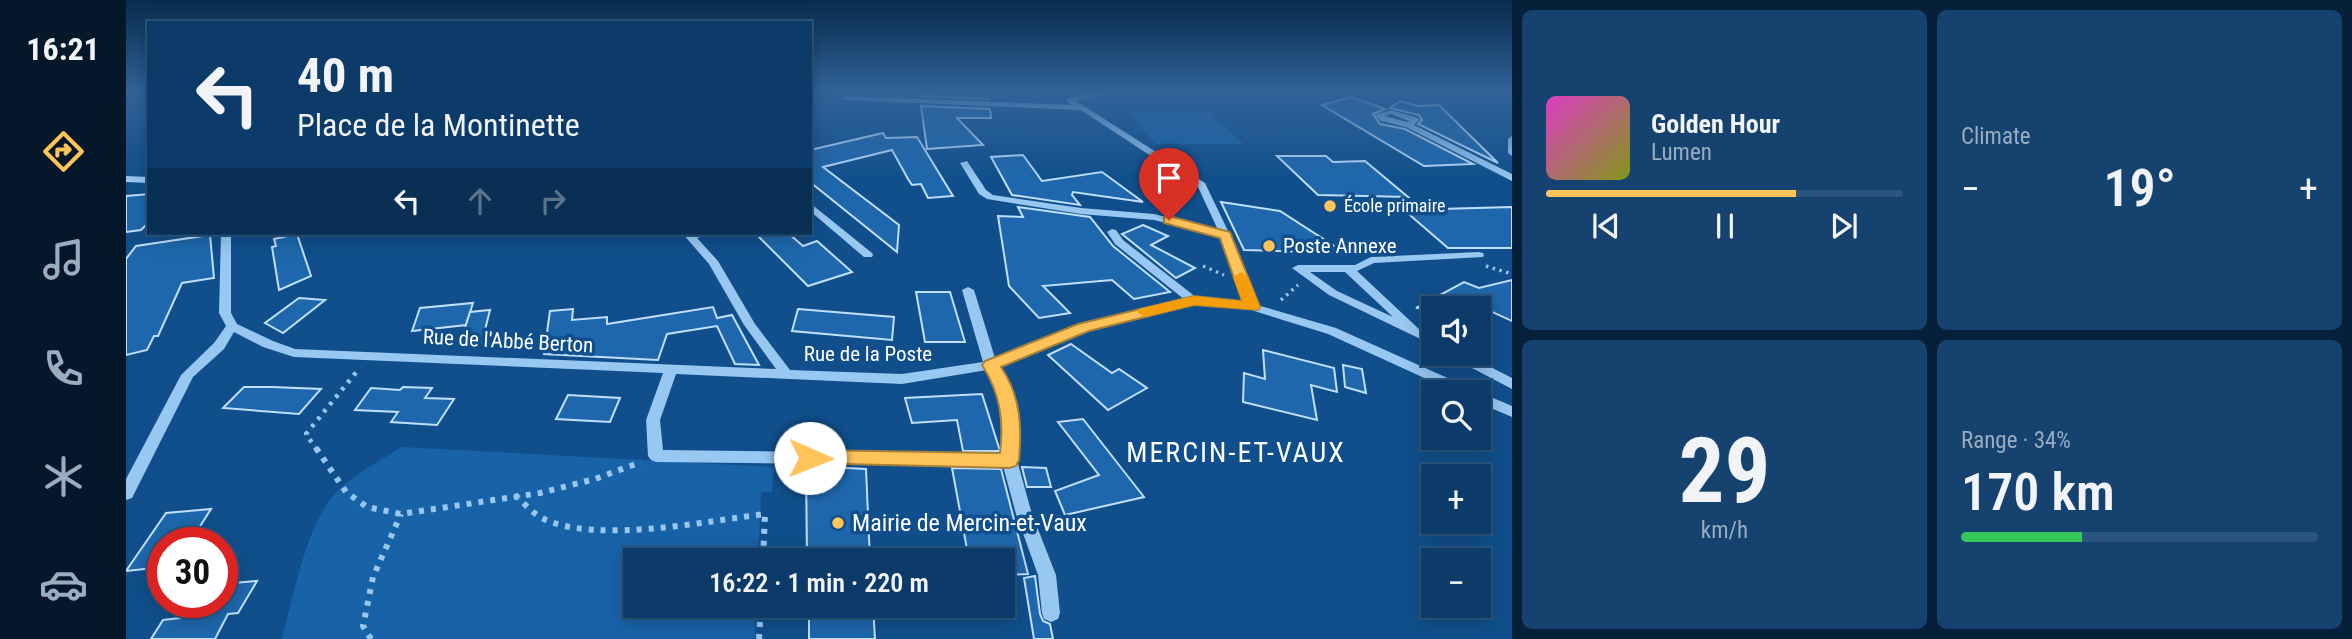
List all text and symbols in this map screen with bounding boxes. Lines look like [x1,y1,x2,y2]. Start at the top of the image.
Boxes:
text: 16:21 [26,30,100,68]
text: 40 m [297,47,394,104]
icon: left [182,49,273,140]
text: Place de la Montinette [297,106,580,144]
text: Golden Hour [1651,109,1780,139]
text: Climate [1961,123,2031,150]
icon: directions [39,127,88,176]
text: Lumen [1651,139,1712,166]
pin [1139,148,1199,220]
text: 19° [2103,158,2176,219]
icon: arrive [1150,159,1188,197]
text: − [1961,167,1980,211]
text: + [2299,167,2318,211]
icon: left [388,182,426,220]
icon: ahead [461,182,499,220]
icon: right [534,182,572,220]
place label: École primaire [1344,195,1445,216]
marker: École primaire [1322,198,1338,214]
icon: previous [1587,207,1625,245]
icon: pause [1706,207,1744,245]
icon: next [1825,207,1863,245]
place label: Poste Annexe [1283,234,1397,258]
icon: music [39,235,88,284]
marker: Poste Annexe [1261,238,1277,254]
map controls [1421,296,1491,618]
button: sound [1421,296,1491,366]
street label: Rue de l'Abbé Berton [422,325,594,357]
street label: Rue de la Poste [804,342,932,366]
icon: phone [39,344,88,393]
button: search [1421,380,1491,450]
text: 29 [1679,418,1770,524]
position arrow [773,421,847,495]
text: Range · 34% [1961,427,2071,454]
district label: MERCIN-ET-VAUX [1126,436,1346,469]
icon: climate [39,452,88,501]
text: 170 km [1961,462,2115,523]
button: + [1421,464,1491,534]
place label: Mairie de Mercin-et-Vaux [852,509,1087,537]
marker: Mairie de Mercin-et-Vaux [830,515,846,531]
text: km/h [1701,517,1748,544]
speed limit sign: 30 [147,527,238,618]
button: − [1421,548,1491,618]
icon: car [39,560,88,609]
text: 16:22 · 1 min · 220 m [709,568,929,598]

